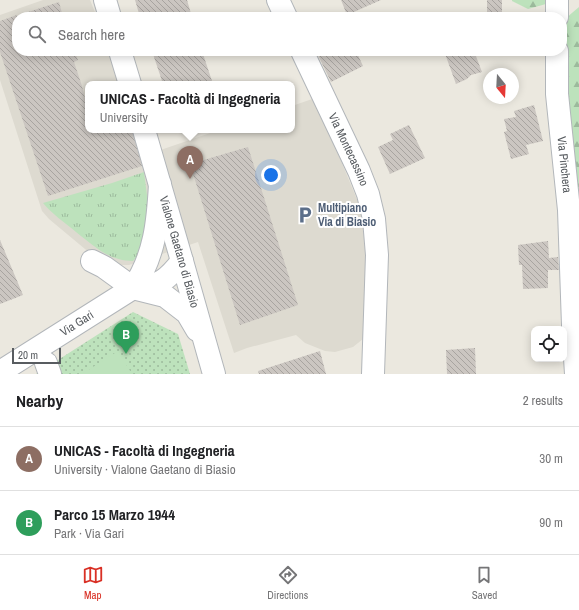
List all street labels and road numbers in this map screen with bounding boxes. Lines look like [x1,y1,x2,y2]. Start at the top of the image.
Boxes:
street label: Via Montecassino [325,110,372,188]
street label: Via Pinchera [553,136,575,194]
street label: Vialone Gaetano di Biasio [156,194,203,310]
street label: Via Gari [57,307,97,340]

